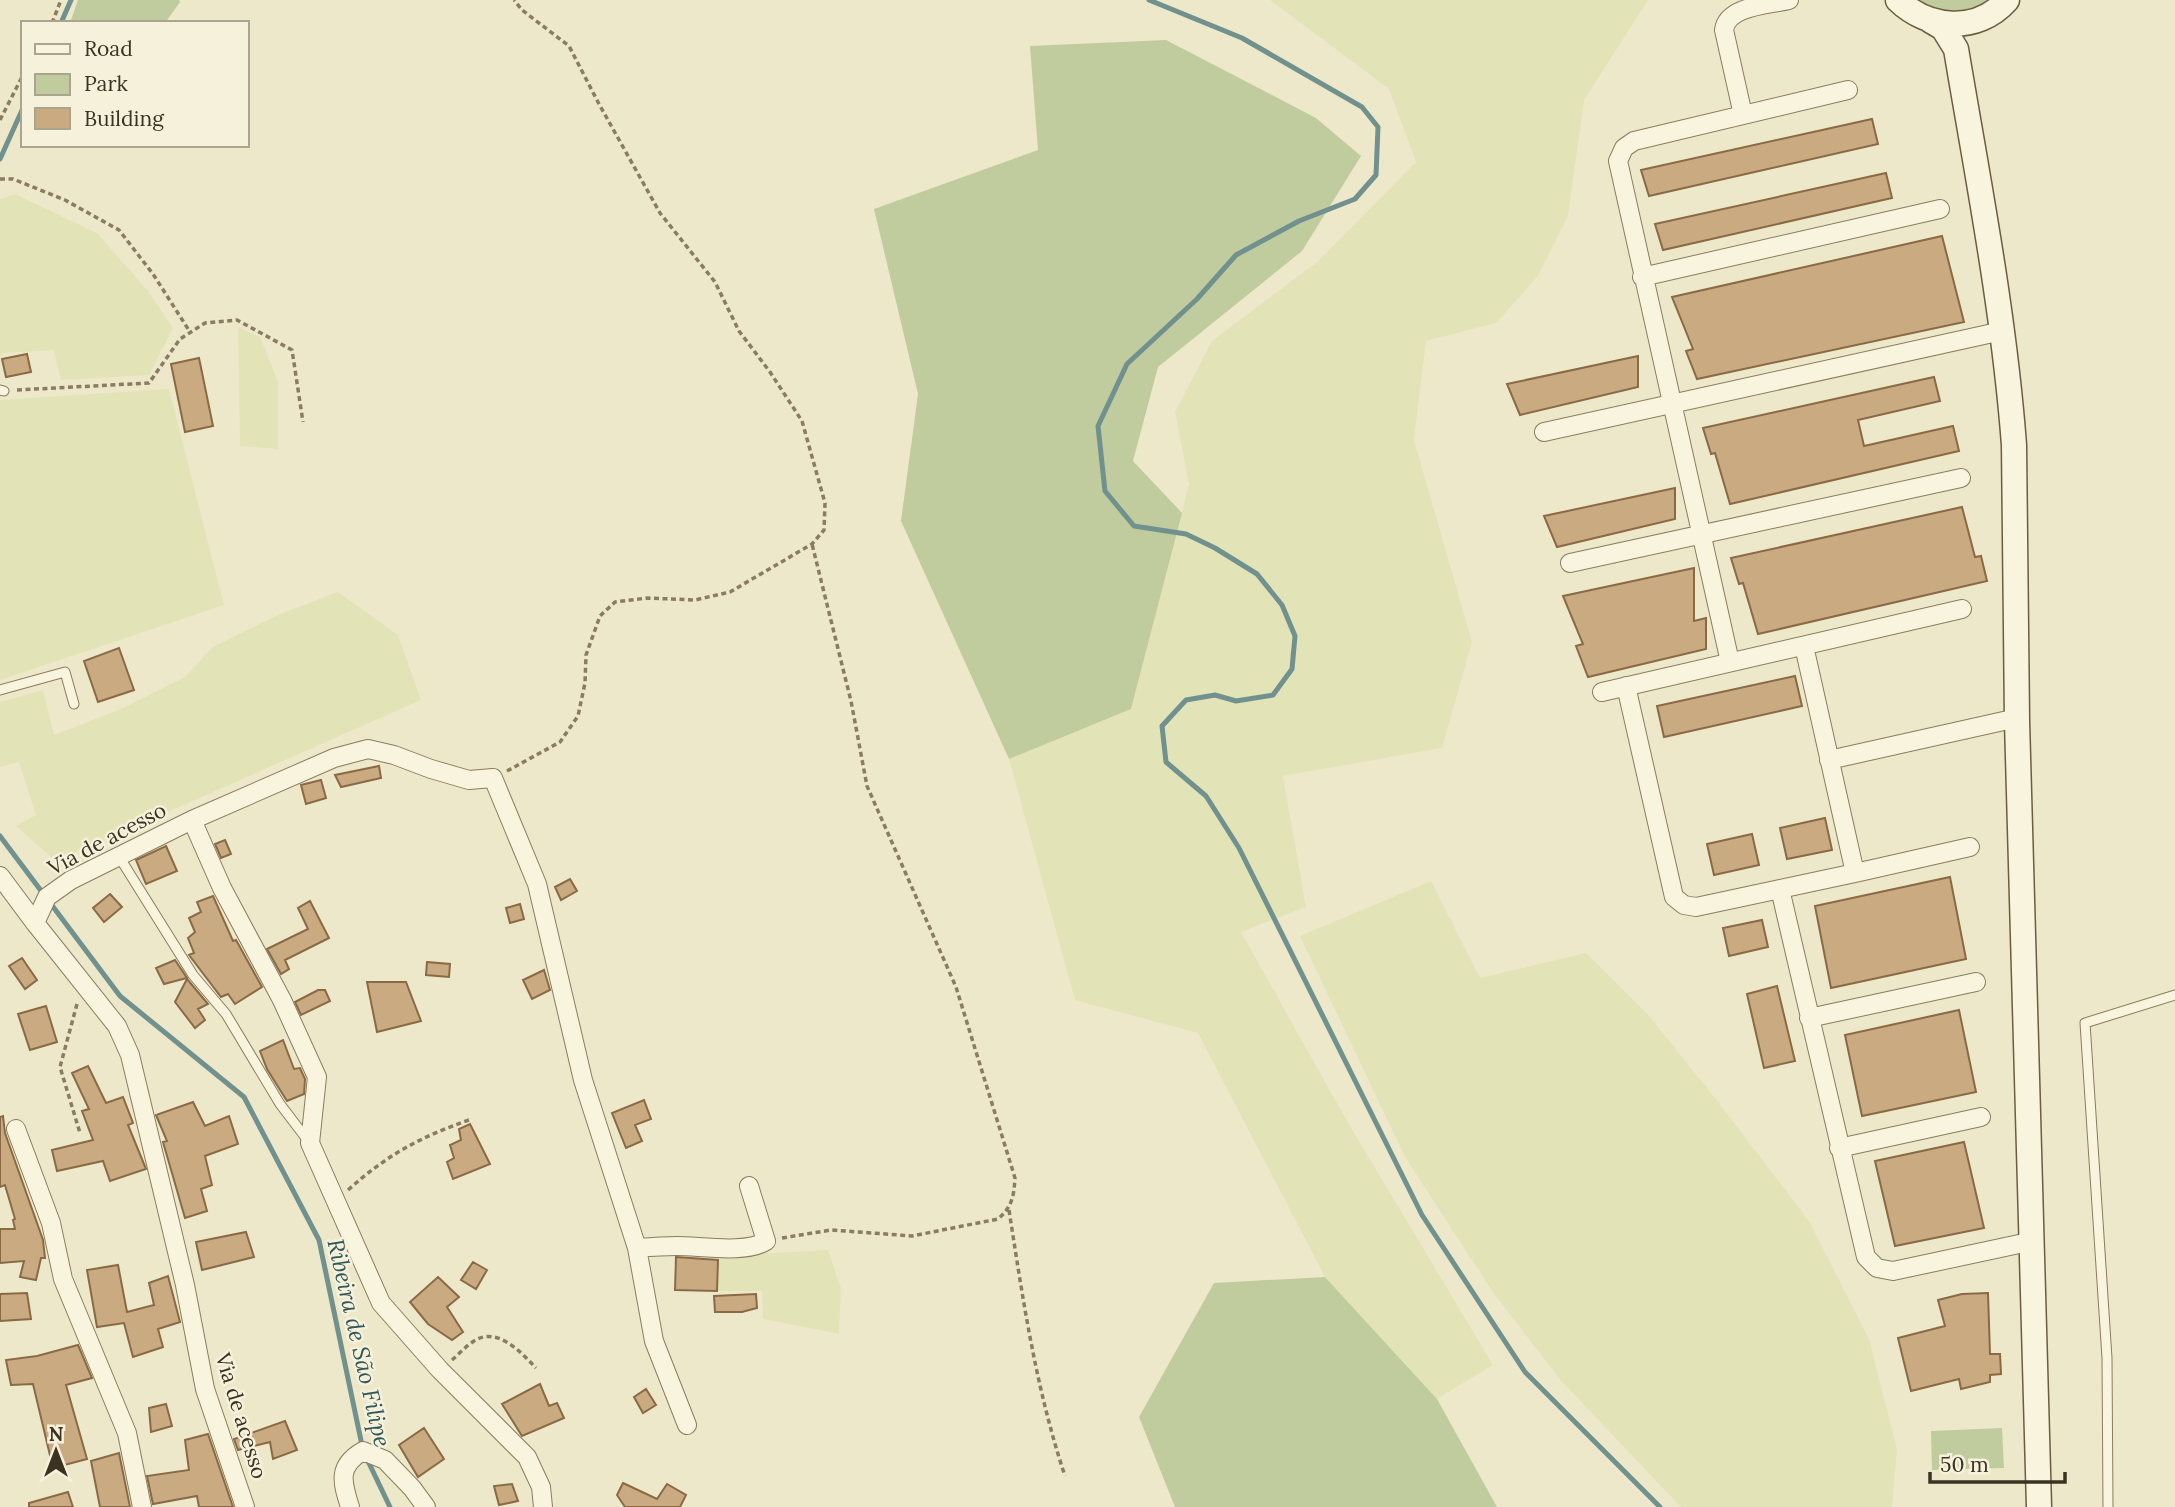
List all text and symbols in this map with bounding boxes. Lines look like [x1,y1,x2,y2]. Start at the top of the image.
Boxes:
legend [21,21,248,147]
text: Road [84,35,133,62]
text: Park [84,70,128,97]
text: Building [84,105,164,132]
street label: Via de acesso [42,796,171,881]
water label: Ribeira de São Filipe [321,1236,398,1450]
street label: Via de acesso [209,1349,273,1482]
north arrow [21,1416,91,1486]
text: N [49,1422,64,1446]
scale bar [1930,1440,2065,1484]
text: 50 m [1940,1451,1989,1478]

